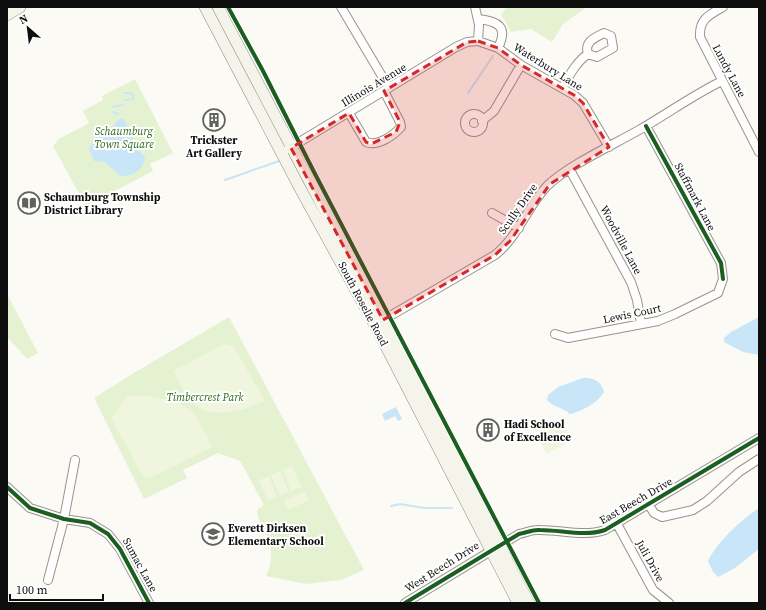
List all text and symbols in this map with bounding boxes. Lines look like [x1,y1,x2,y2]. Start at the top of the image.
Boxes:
north arrow [8,8,48,48]
text: N [16,11,31,28]
street label: Waterbury Lane [510,40,586,95]
street label: Lundy Lane [709,42,749,100]
street label: Illinois Avenue [339,59,410,110]
building icon: Trickster Art Gallery [201,107,227,133]
park label: Schaumburg Town Square [94,124,154,152]
place label: Trickster Art Gallery [186,133,242,161]
street label: Staffmark Lane [671,160,719,234]
street label: Scully Drive [495,180,541,237]
library icon: Schaumburg Township District Library [16,190,42,216]
place label: Schaumburg Township District Library [44,190,161,218]
street label: Woodville Lane [597,203,646,277]
street label: South Roselle Road [334,259,392,350]
street label: Lewis Court [602,300,663,327]
park label: Timbercrest Park [166,390,244,405]
building icon: Hadi School of Excellence [475,417,501,443]
place label: Hadi School of Excellence [504,417,571,445]
street label: East Beech Drive [597,474,676,528]
school or university icon: Everett Dirksen Elementary School [200,521,226,547]
place label: Everett Dirksen Elementary School [228,521,324,549]
street label: Sumac Lane [119,535,161,595]
street label: Juli Drive [632,536,668,585]
street label: West Beech Drive [402,538,483,596]
scale bar [10,576,103,602]
text: 100 m [16,582,48,598]

